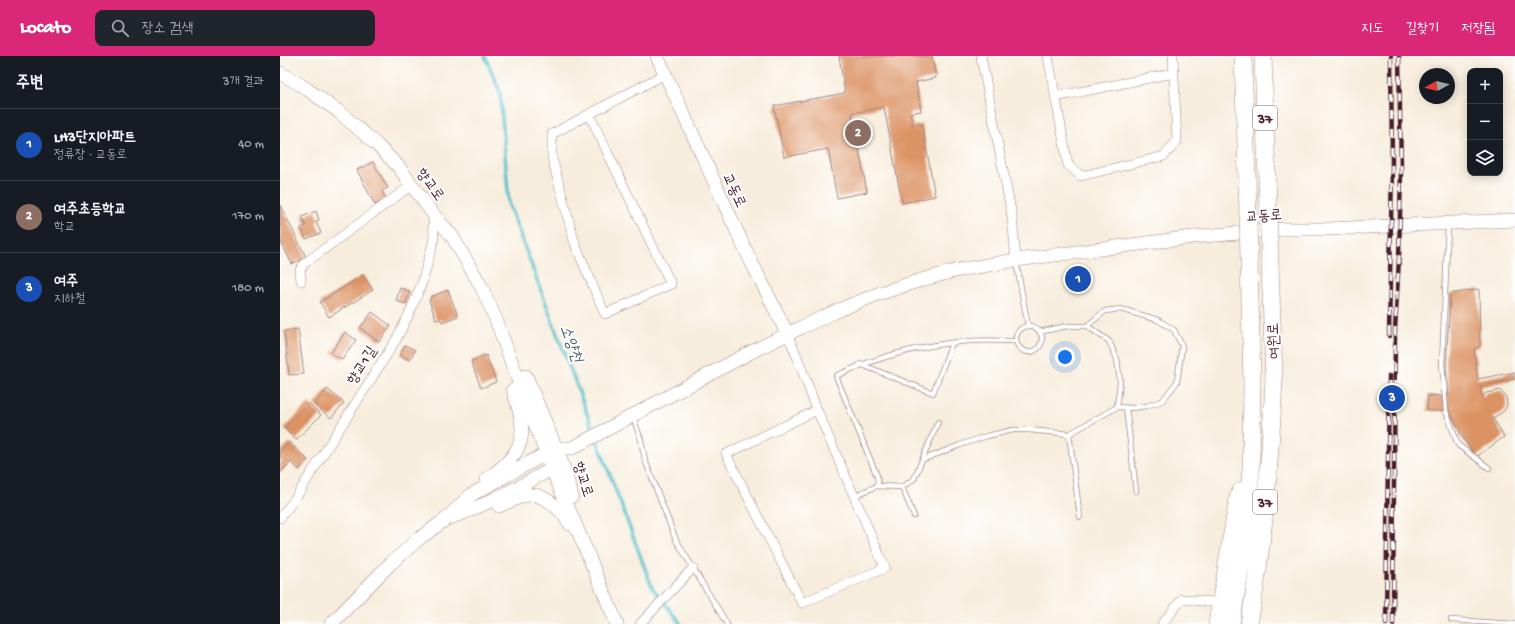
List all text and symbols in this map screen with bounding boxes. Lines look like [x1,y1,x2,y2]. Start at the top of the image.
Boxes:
search box [95,10,375,46]
text: Locato [20,17,71,40]
icon: search [109,17,131,39]
text: 장소 검색 [141,20,193,38]
text: 지도 [1361,21,1383,38]
text: 길찾기 [1405,21,1439,38]
text: 저장됨 [1461,21,1495,38]
north arrow [1419,68,1455,104]
map controls [1467,68,1503,176]
button: + [1467,68,1503,104]
text: 주변 [16,74,43,94]
text: 3개 결과 [223,75,264,90]
button: − [1467,104,1503,140]
road number: 37 [1253,106,1277,130]
pin: 2 [845,118,871,148]
text: LH3단지아파트 [54,129,136,147]
text: 1 [26,137,32,152]
text: 40 m [238,137,264,152]
button: layers [1467,140,1503,176]
text: 정류장 · 교동로 [54,148,127,163]
street label: 향교로 [411,165,447,205]
street label: 교동로 [717,171,749,211]
text: 여주초등학교 [54,201,126,219]
street label: 교동로 [1245,207,1283,227]
text: 2 [26,209,32,224]
text: 170 m [232,209,264,224]
text: 학교 [54,220,75,235]
pin: 1 [1065,264,1091,294]
text: 여주 [54,273,78,291]
text: 3 [26,281,32,296]
text: 180 m [232,281,264,296]
text: 지하철 [54,292,85,307]
water label: 소양천 [554,323,586,368]
street label: 여원로 [1265,323,1285,359]
street label: 향교1길 [344,343,382,389]
your location [1055,347,1075,367]
pin: 3 [1379,383,1405,413]
street label: 향교로 [568,460,596,500]
road number: 37 [1253,490,1277,514]

